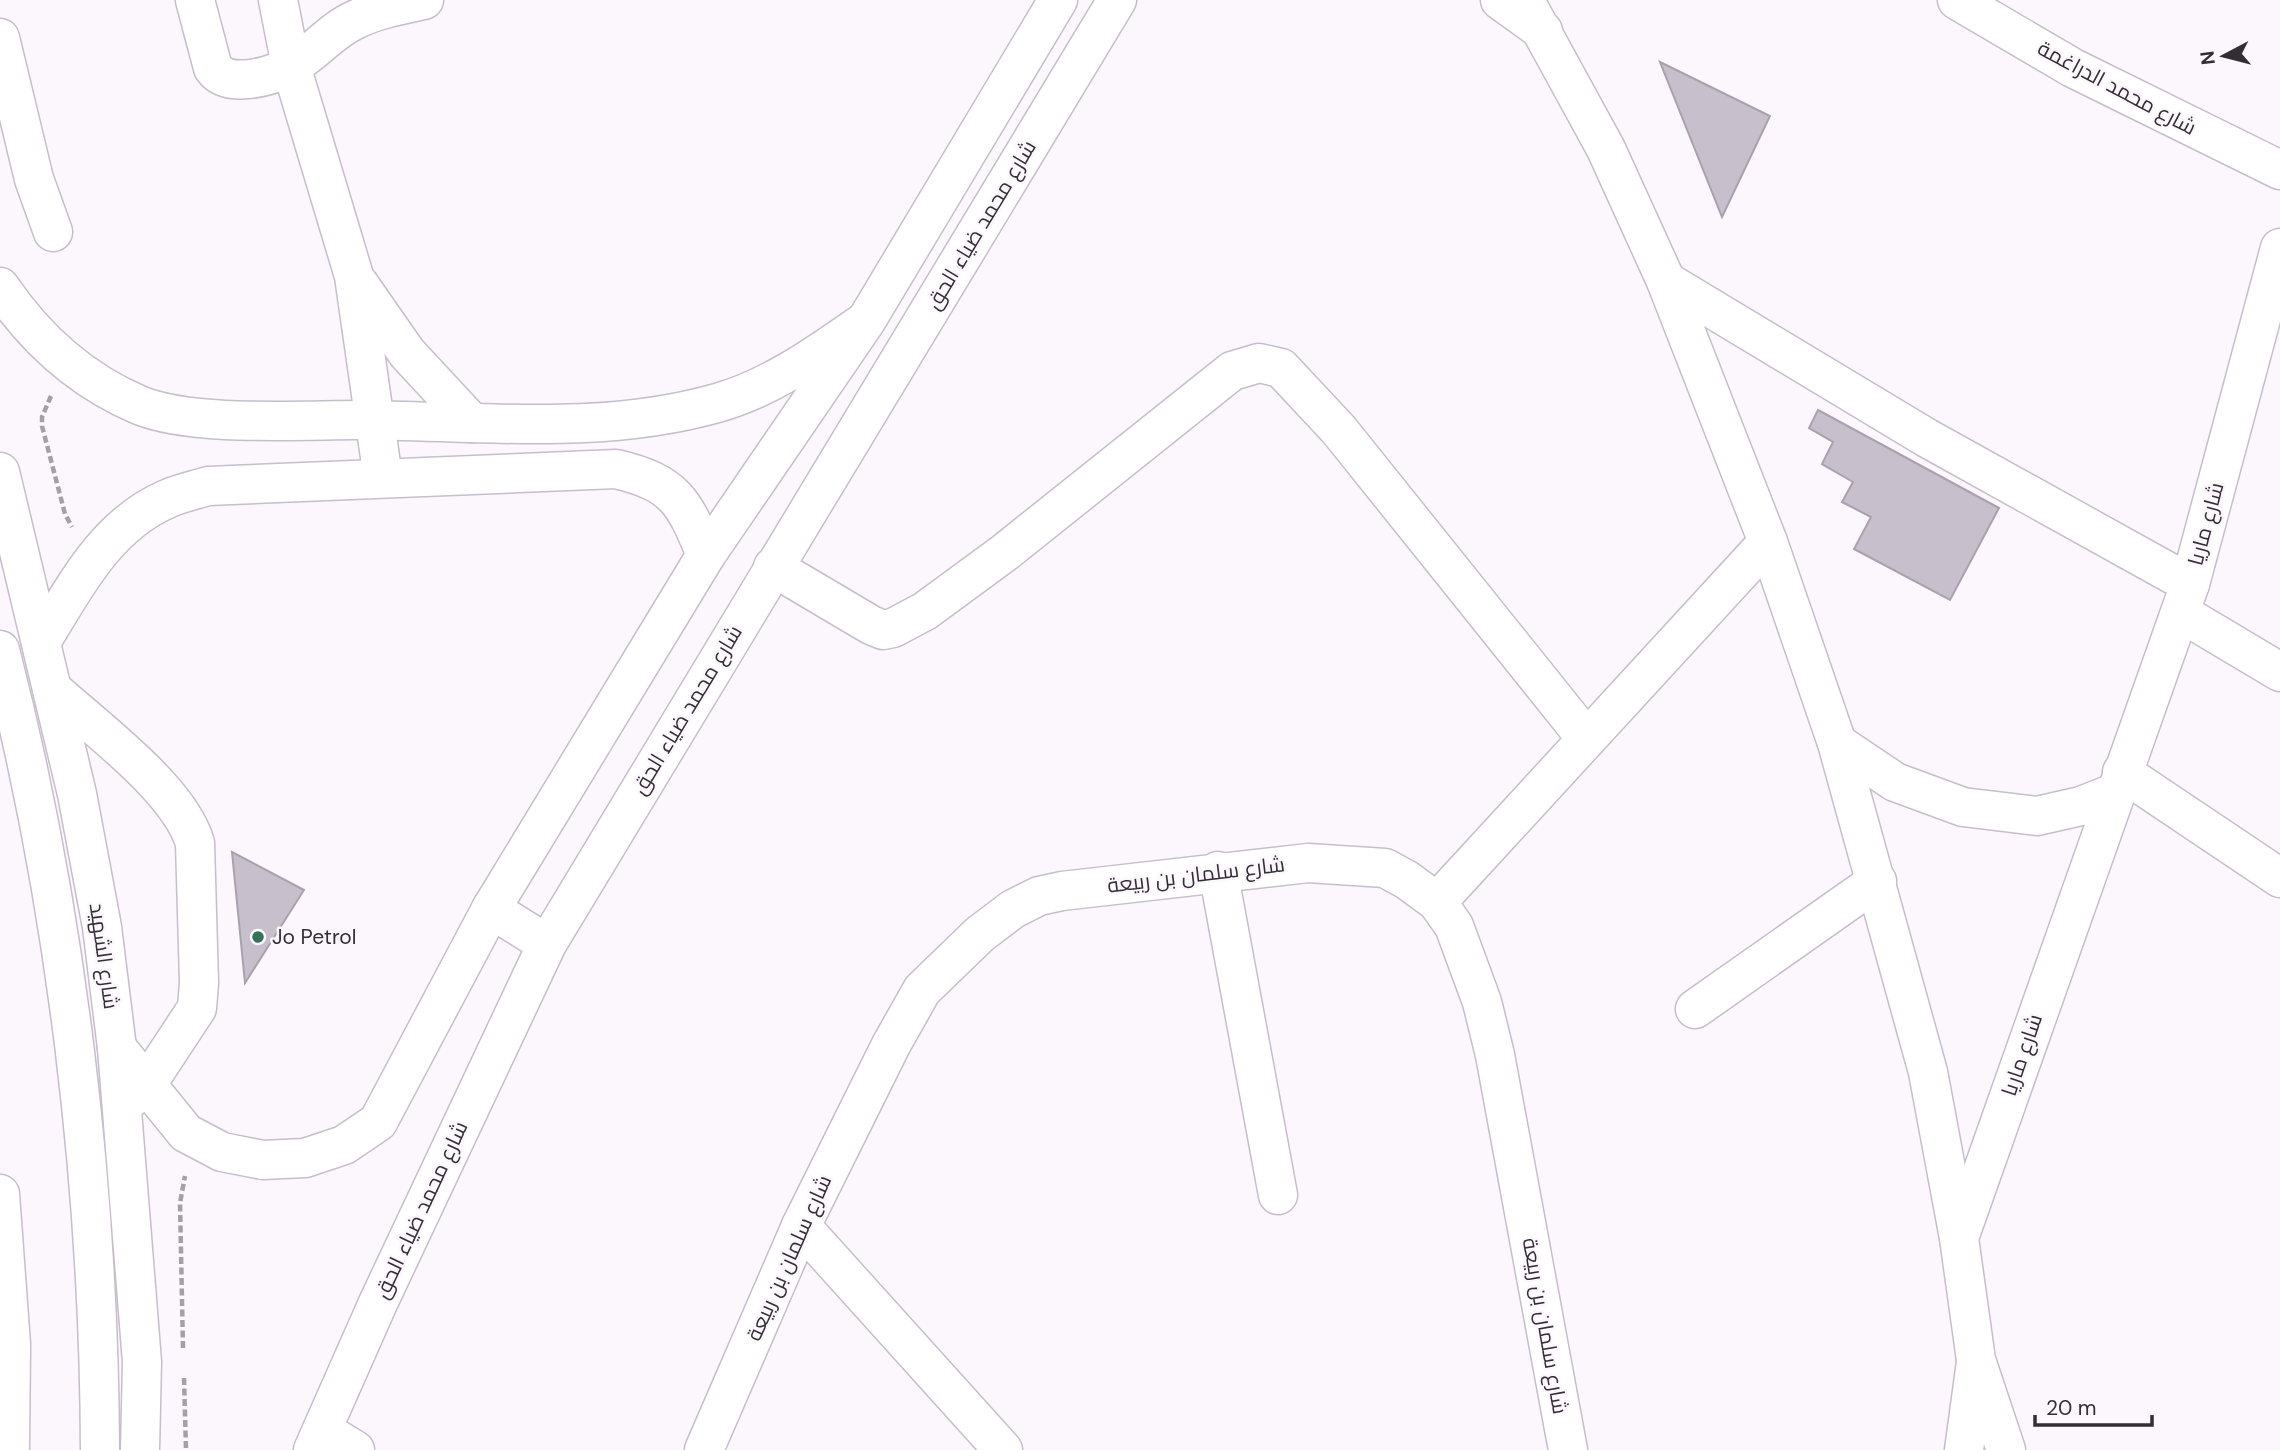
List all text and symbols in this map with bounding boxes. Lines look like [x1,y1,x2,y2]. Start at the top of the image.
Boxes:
north arrow [2189,21,2259,91]
street label: شارع محمد الدراغمة [2033,34,2201,142]
text: N [2194,50,2221,66]
street label: شارع محمد ضياء الحق [919,135,1043,315]
street label: شارع ماريا [2181,479,2231,569]
street label: شارع محمد ضياء الحق [625,620,749,800]
street label: شارع سلمان بن ربيعة [1106,850,1286,900]
street label: شارع الشهيد [83,901,125,1011]
place label: Jo Petrol [272,923,356,951]
marker: Jo Petrol [250,929,266,945]
street label: شارع ماريا [1995,1010,2049,1100]
street label: شارع محمد ضياء الحق [368,1117,474,1303]
street label: شارع سلمان بن ربيعة [740,1171,838,1345]
street label: شارع سلمان بن ربيعة [1516,1236,1574,1416]
scale bar [2035,1384,2152,1428]
text: 20 m [2046,1394,2097,1422]

